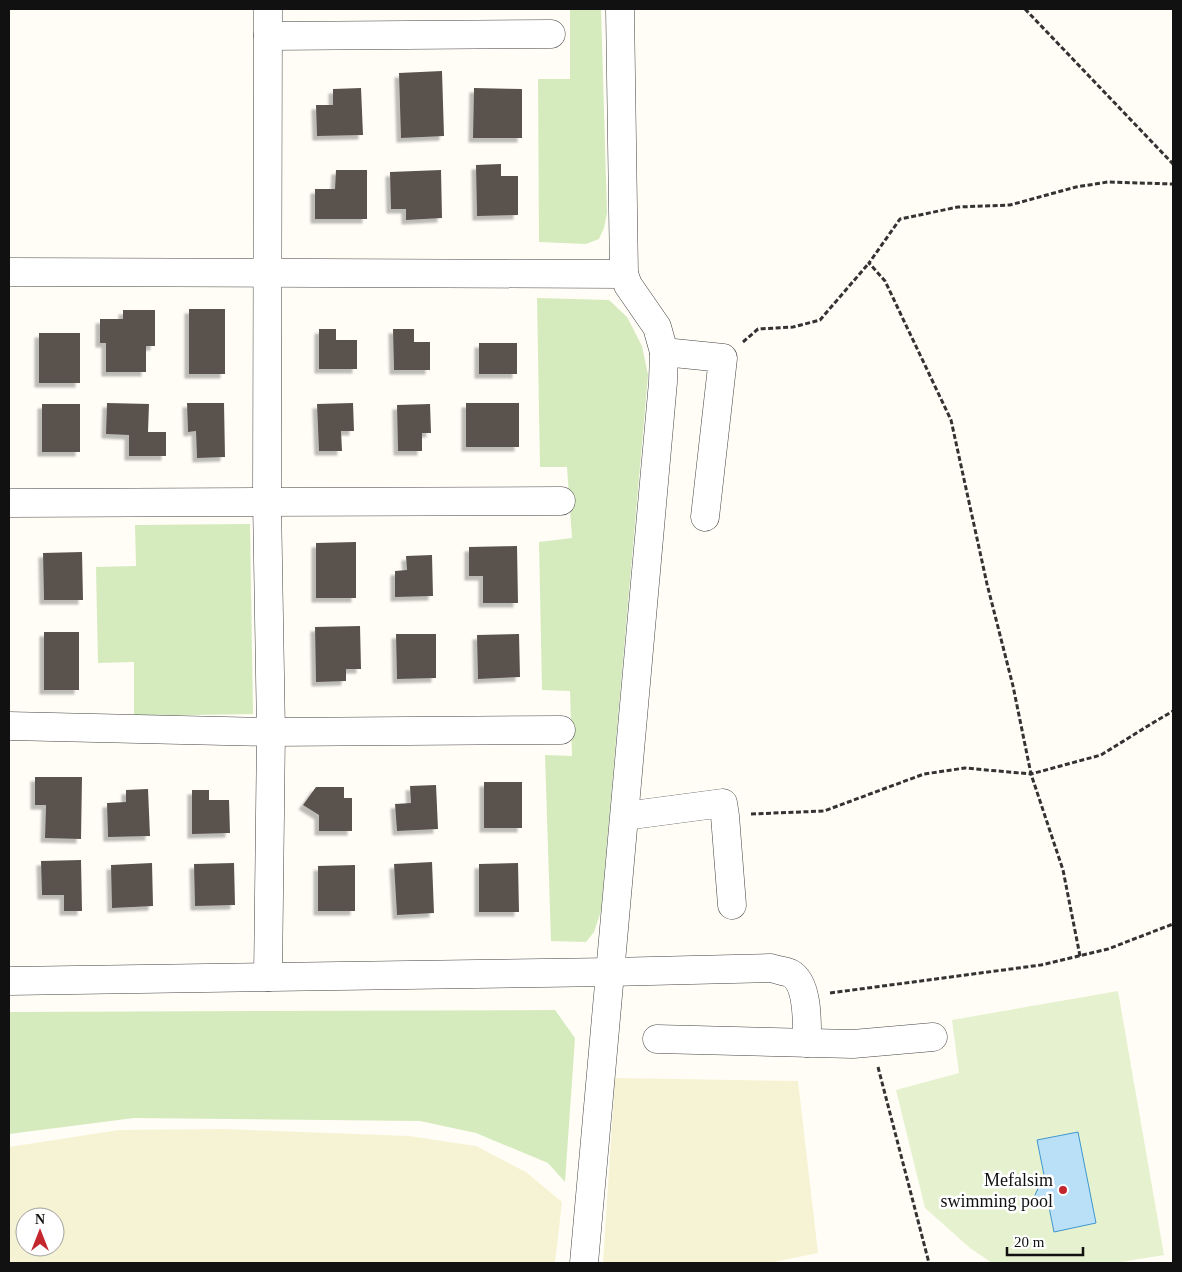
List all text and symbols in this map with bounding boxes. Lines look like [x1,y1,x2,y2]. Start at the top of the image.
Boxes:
place label: Mefalsim swimming pool [940,1170,1053,1211]
marker: Mefalsim swimming pool [1057,1184,1069,1196]
north arrow [15,1207,65,1257]
text: N [35,1212,45,1227]
scale bar [1007,1224,1083,1256]
text: 20 m [1014,1234,1045,1250]

